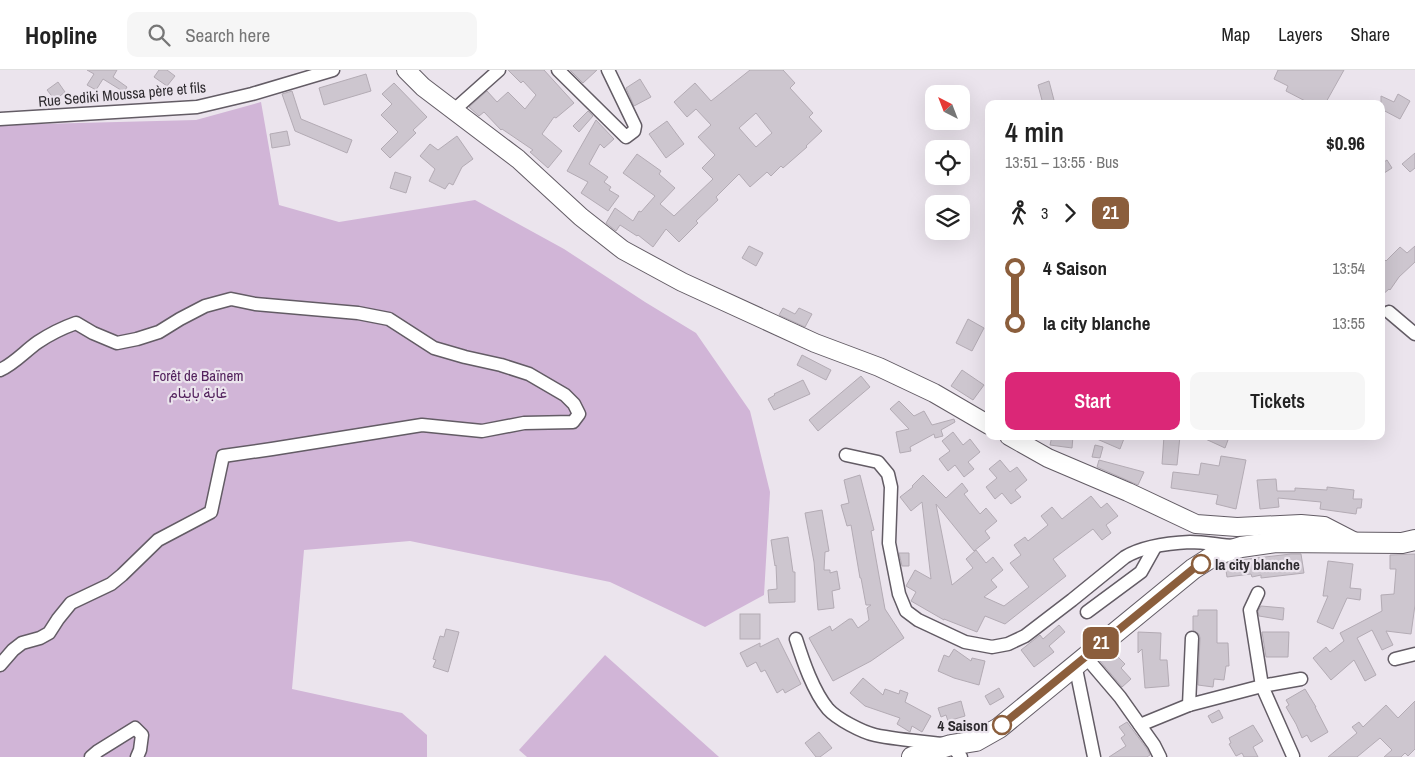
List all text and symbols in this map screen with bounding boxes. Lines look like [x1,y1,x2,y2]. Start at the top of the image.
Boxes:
search box [127,12,477,57]
text: Hopline [25,19,97,51]
icon: search [145,21,173,49]
text: Search here [185,22,270,48]
text: Map [1222,22,1250,47]
text: Layers [1278,22,1323,47]
text: Share [1351,22,1390,47]
street label: Rue Sediki Moussa père et fils [37,76,207,112]
north arrow [925,85,970,130]
map controls [925,85,970,240]
text: 4 min [1005,113,1064,151]
text: $0.96 [1326,130,1365,156]
button: locate [925,140,970,185]
text: 13:51 – 13:55 · Bus [1005,151,1119,173]
button: layers [925,195,970,240]
icon: walk [1005,199,1033,227]
icon: forward [1056,199,1084,227]
text: 21 [1102,200,1119,225]
text: 3 [1041,202,1048,224]
text: 4 Saison [1043,255,1107,281]
text: 13:54 [1332,257,1365,279]
text: la city blanche [1043,310,1150,336]
text: 13:55 [1332,312,1365,334]
park label: Forêt de Baïnem غابة باينام [152,365,244,403]
button: Start [1005,372,1180,430]
button: Tickets [1190,372,1365,430]
marker: la city blanche [1191,554,1211,574]
place label: la city blanche [1215,554,1300,575]
line badge: 21 [1078,627,1124,659]
text: 21 [1093,630,1109,655]
place label: 4 Saison [937,715,988,736]
marker: 4 Saison [992,715,1012,735]

